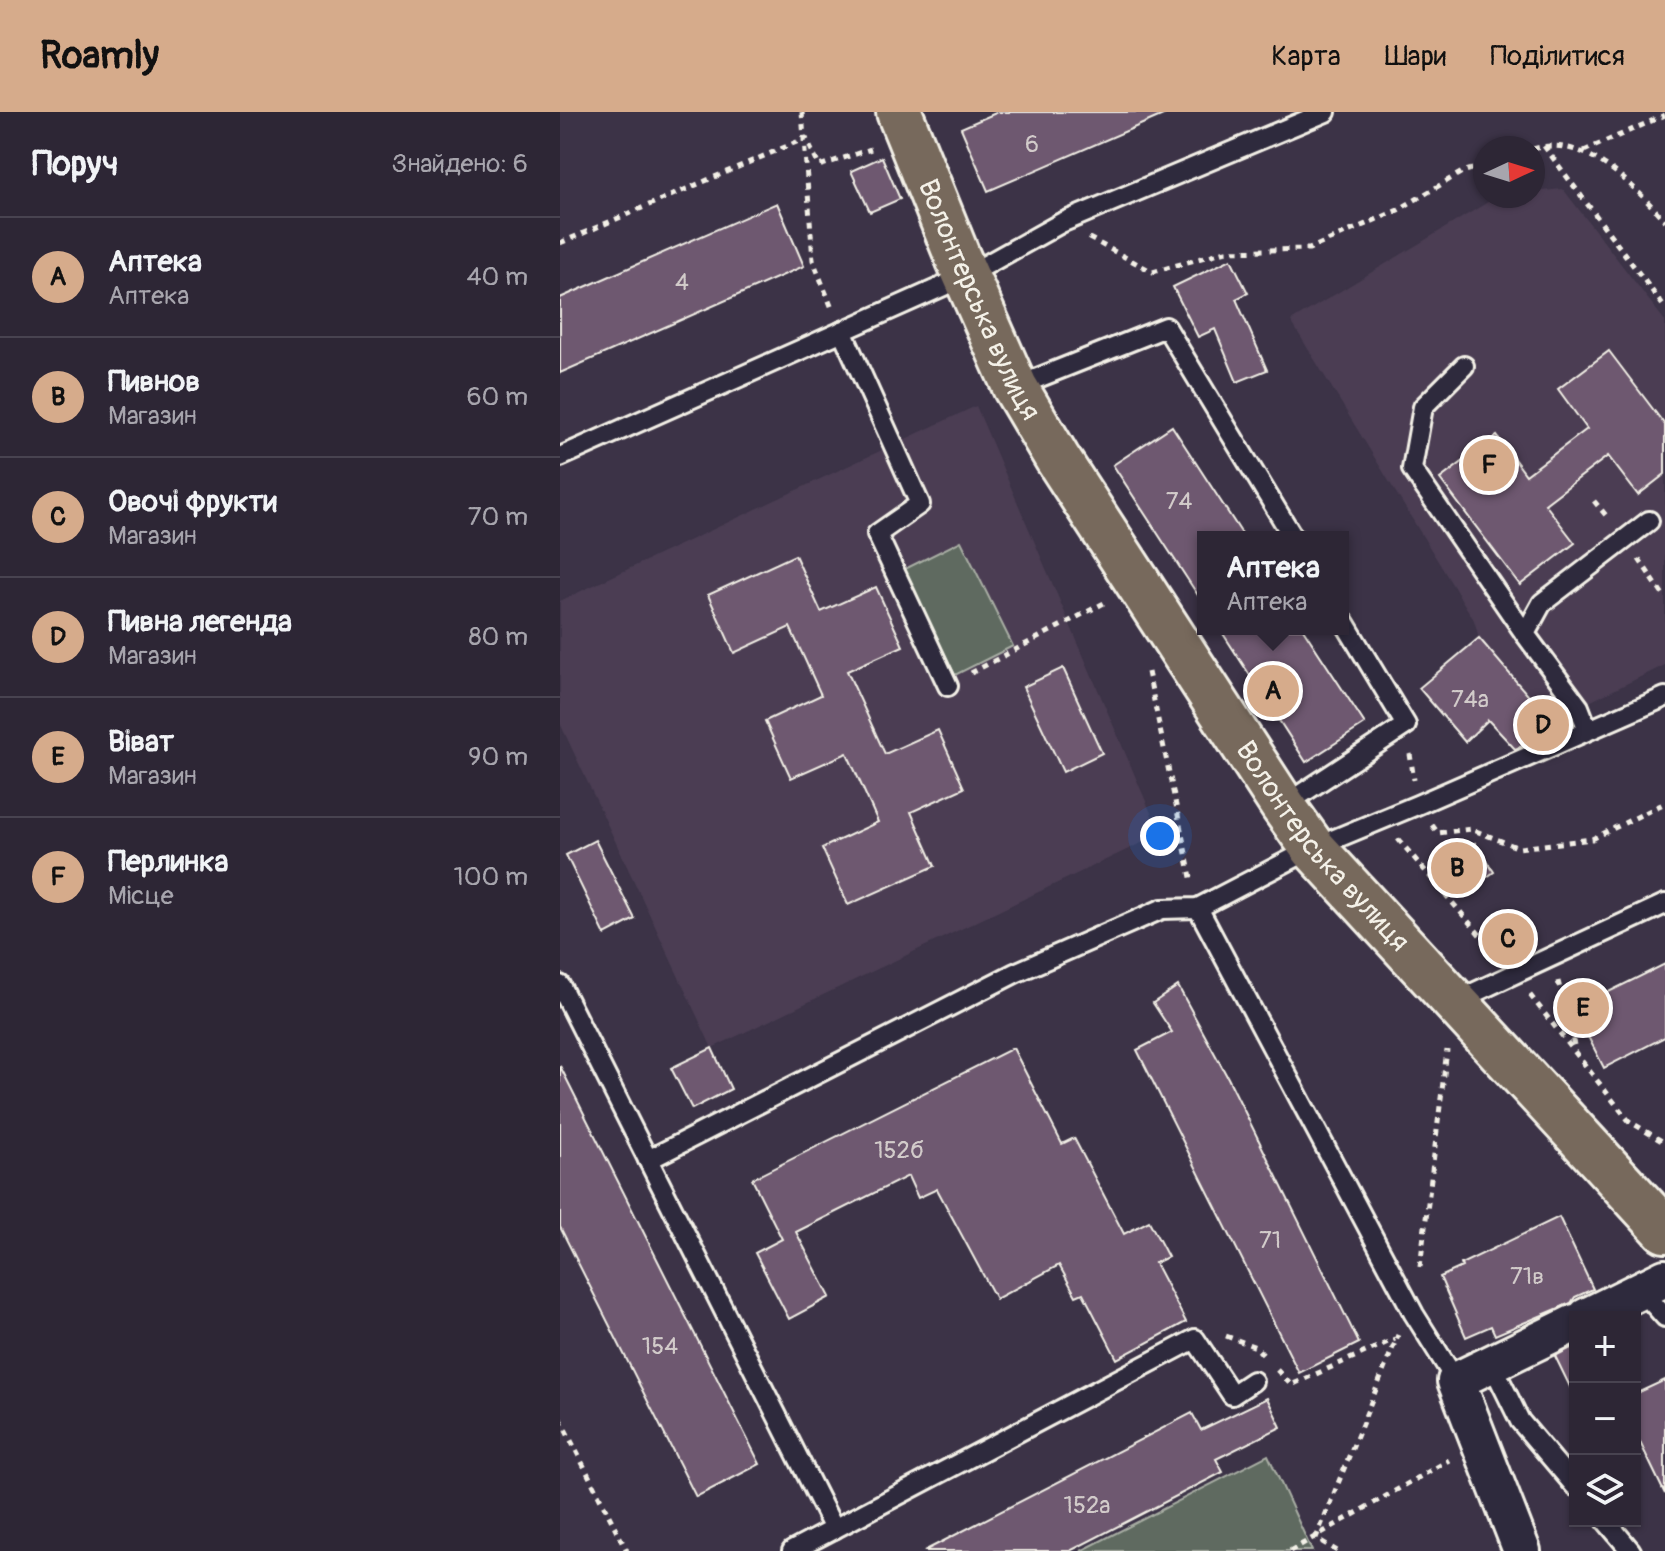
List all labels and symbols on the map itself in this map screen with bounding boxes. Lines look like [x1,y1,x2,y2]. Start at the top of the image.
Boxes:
house number: 6 [1025,130,1039,159]
north arrow [1473,136,1545,208]
street label: Волонтерська вулиця [910,174,1048,427]
house number: 4 [675,268,689,297]
pin: F [1463,435,1515,495]
house number: 74 [1166,487,1192,516]
pin: A [1247,661,1299,721]
house number: 74а [1451,685,1489,714]
pin: D [1517,695,1569,755]
street label: Волонтерська вулиця [1228,734,1417,959]
your location [1140,816,1180,856]
pin: B [1431,838,1483,898]
pin: C [1482,909,1534,969]
pin: E [1557,978,1609,1038]
house number: 152б [874,1136,924,1165]
house number: 71 [1259,1226,1281,1255]
house number: 71в [1510,1262,1544,1291]
house number: 154 [642,1332,678,1361]
house number: 152а [1064,1491,1110,1520]

